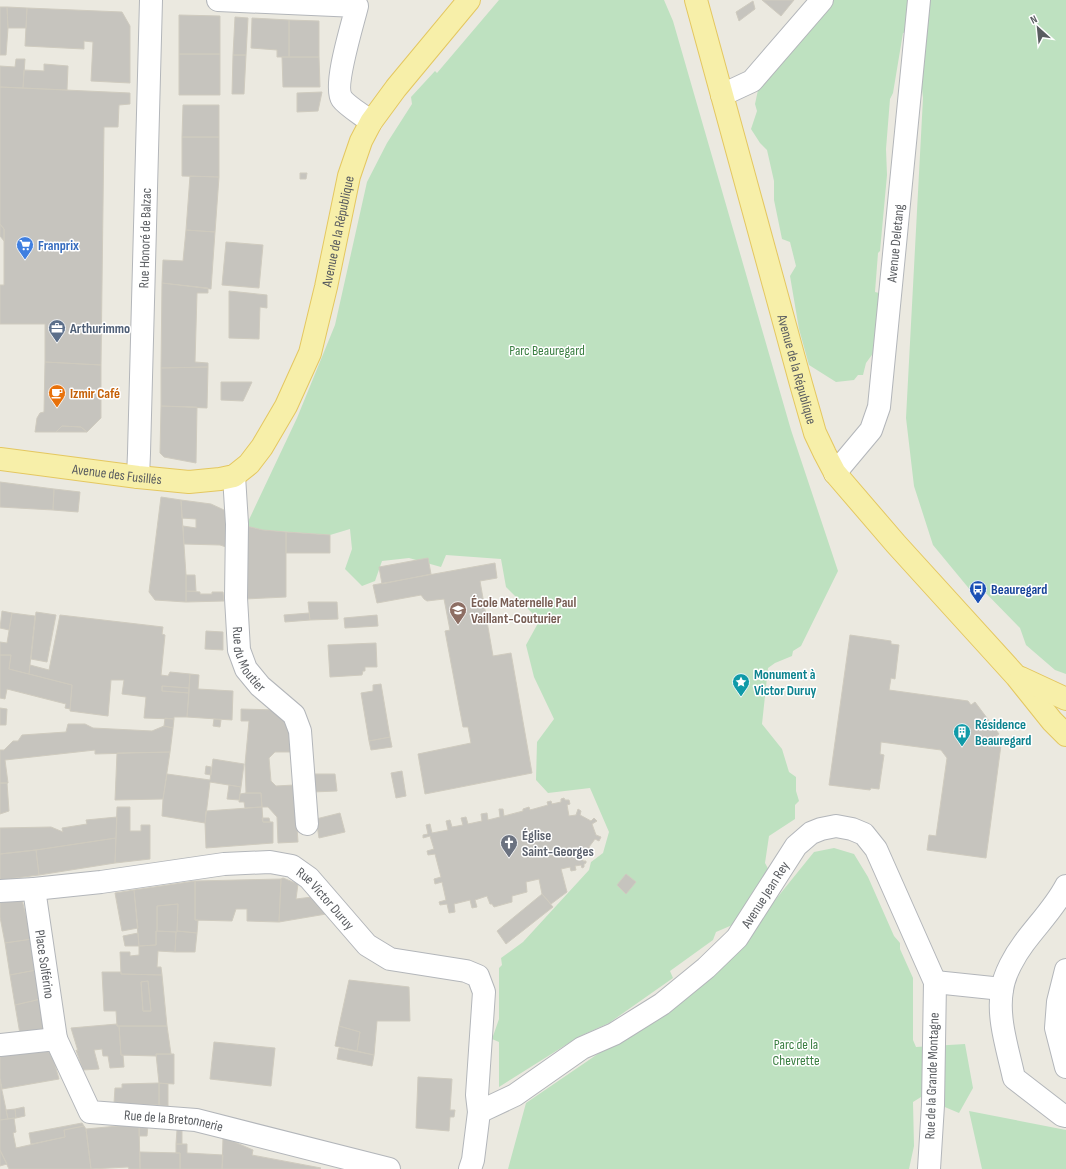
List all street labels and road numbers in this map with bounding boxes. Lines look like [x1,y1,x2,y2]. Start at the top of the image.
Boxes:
street label: Avenue de la République [318,174,357,289]
street label: Rue Honoré de Balzac [135,188,155,289]
street label: Avenue Deletang [883,203,907,284]
street label: Avenue de la République [774,312,821,426]
street label: Avenue des Fusillés [70,460,163,488]
street label: Rue du Moutier [229,626,269,696]
street label: Avenue Jean Rey [737,857,793,932]
street label: Rue Victor Duruy [293,863,359,934]
street label: Place Solférino [32,929,59,1000]
street label: Rue de la Grande Montagne [921,1012,943,1140]
street label: Rue de la Bretonnerie [124,1106,225,1135]

